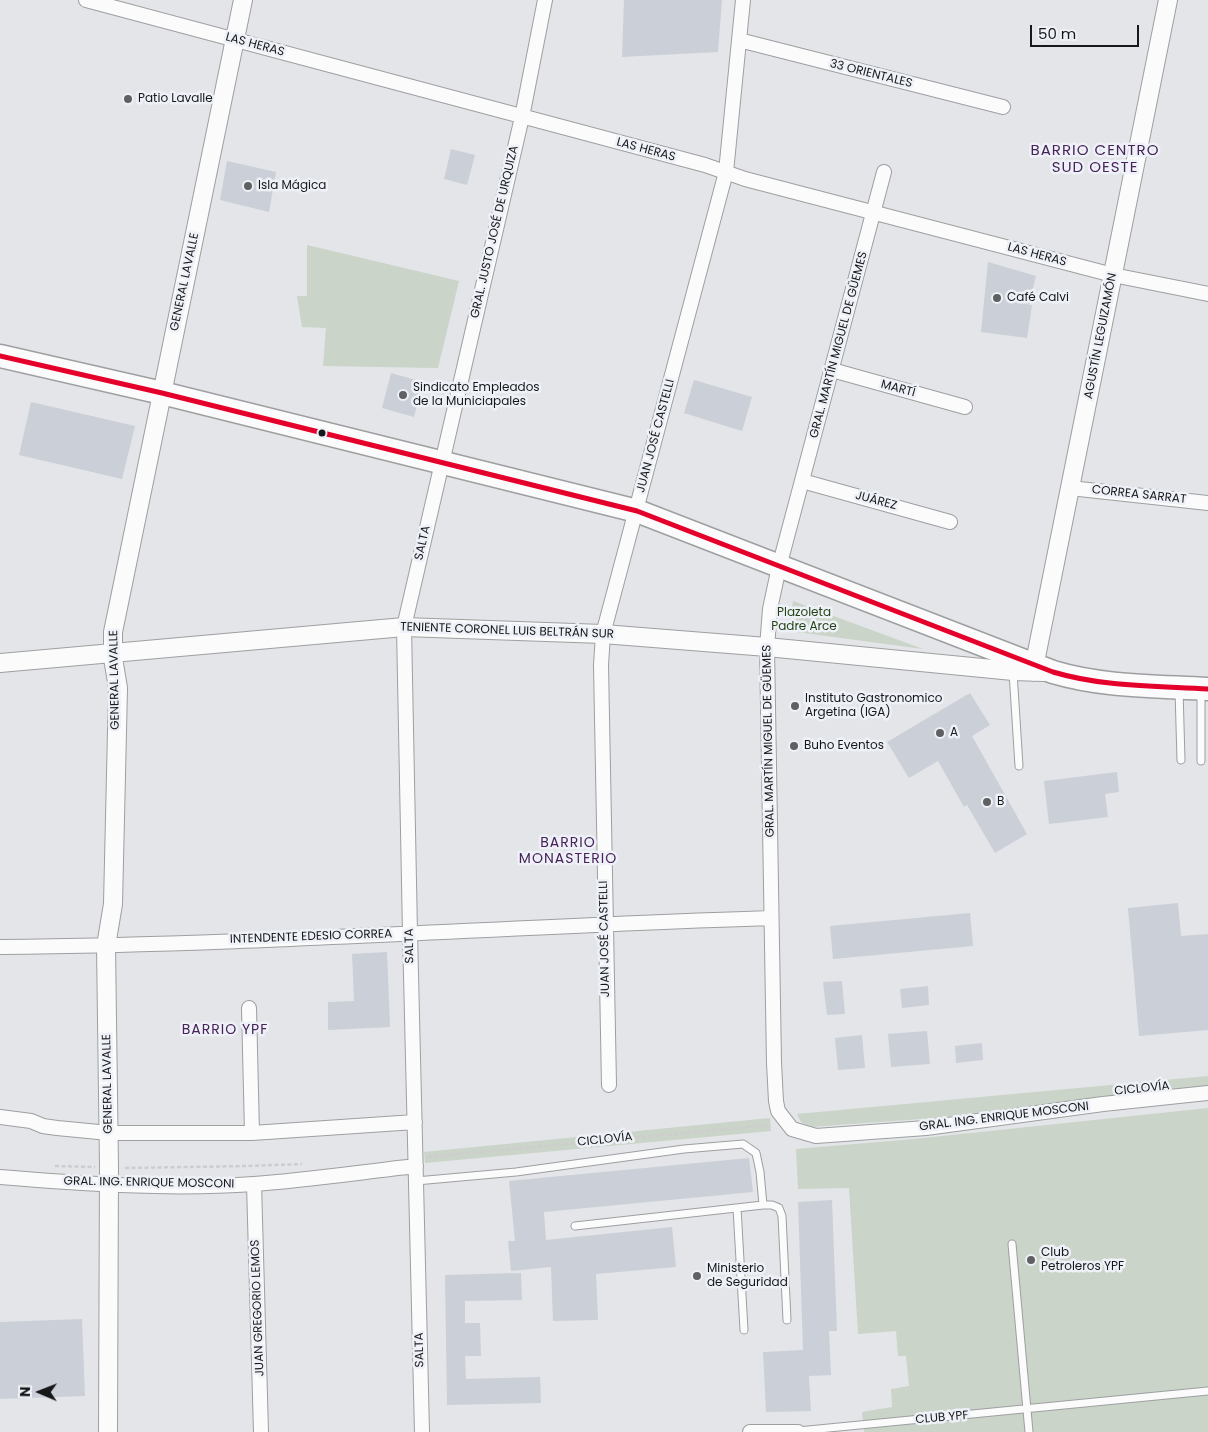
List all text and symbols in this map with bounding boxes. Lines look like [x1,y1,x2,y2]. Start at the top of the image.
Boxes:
scale bar [1033,15,1142,47]
text: 50 m [1038,23,1076,44]
street label: LAS HERAS [224,30,286,60]
street label: 33 ORIENTALES [828,57,914,91]
place label: Patio Lavalle [138,92,213,106]
marker: Patio Lavalle [122,93,134,105]
street label: LAS HERAS [615,135,677,165]
district label: BARRIO CENTRO SUD OESTE [1029,142,1161,177]
street label: GRAL. JUSTO JOSÉ DE URQUIZA [468,144,522,320]
place label: Isla Mágica [258,179,326,193]
marker: Isla Mágica [242,180,254,192]
street label: GENERAL LAVALLE [168,232,202,332]
street label: LAS HERAS [1006,240,1068,270]
street label: GRAL. MARTÍN MIGUEL DE GÜEMES [807,250,871,440]
street label: AGUSTÍN LEGUIZAMÓN [1082,272,1120,400]
place label: Café Calvi [1007,291,1069,305]
marker: Café Calvi [991,292,1003,304]
street label: MARTÍ [879,377,917,401]
street label: JUAN JOSÉ CASTELLI [634,378,678,494]
place label: Sindicato Empleados de la Municiapales [413,381,540,409]
marker: Sindicato Empleados de la Municiapales [397,389,409,401]
unlabelled marker [317,428,327,438]
street label: CORREA SARRAT [1091,483,1187,507]
street label: JUÁREZ [854,489,898,513]
street label: SALTA [412,524,434,562]
park label: Plazoleta Padre Arce [771,606,837,634]
street label: TENIENTE CORONEL LUIS BELTRÁN SUR [400,620,614,642]
street label: GENERAL LAVALLE [107,630,123,730]
street label: GRAL. MARTÍN MIGUEL DE GÜEMES [760,645,778,837]
place label: Instituto Gastronomico Argetina (IGA) [805,692,942,720]
marker: Instituto Gastronomico Argetina (IGA) [789,700,801,712]
place label: A [950,726,958,740]
marker: A [934,727,946,739]
place label: Buho Eventos [804,739,884,753]
marker: Buho Eventos [788,740,800,752]
place label: B [997,795,1004,809]
marker: B [981,796,993,808]
district label: BARRIO MONASTERIO [518,835,618,868]
street label: JUAN JOSÉ CASTELLI [597,881,613,997]
street label: INTENDENTE EDESIO CORREA [230,927,392,947]
street label: SALTA [402,928,418,964]
district label: BARRIO YPF [180,1022,270,1038]
street label: GENERAL LAVALLE [100,1034,116,1134]
street label: CICLOVÍA [1114,1079,1170,1099]
street label: GRAL. ING. ENRIQUE MOSCONI [918,1099,1090,1135]
street label: CICLOVÍA [577,1130,633,1150]
street label: GRAL. ING. ENRIQUE MOSCONI [64,1174,234,1192]
street label: JUAN GREGORIO LEMOS [248,1239,268,1377]
place label: Club Petroleros YPF [1041,1246,1124,1274]
marker: Club Petroleros YPF [1025,1254,1037,1266]
place label: Ministerio de Seguridad [707,1262,788,1290]
marker: Ministerio de Seguridad [691,1270,703,1282]
street label: SALTA [412,1332,428,1368]
north arrow [15,1367,65,1417]
text: N [15,1386,35,1397]
street label: CLUB YPF [915,1409,969,1427]

